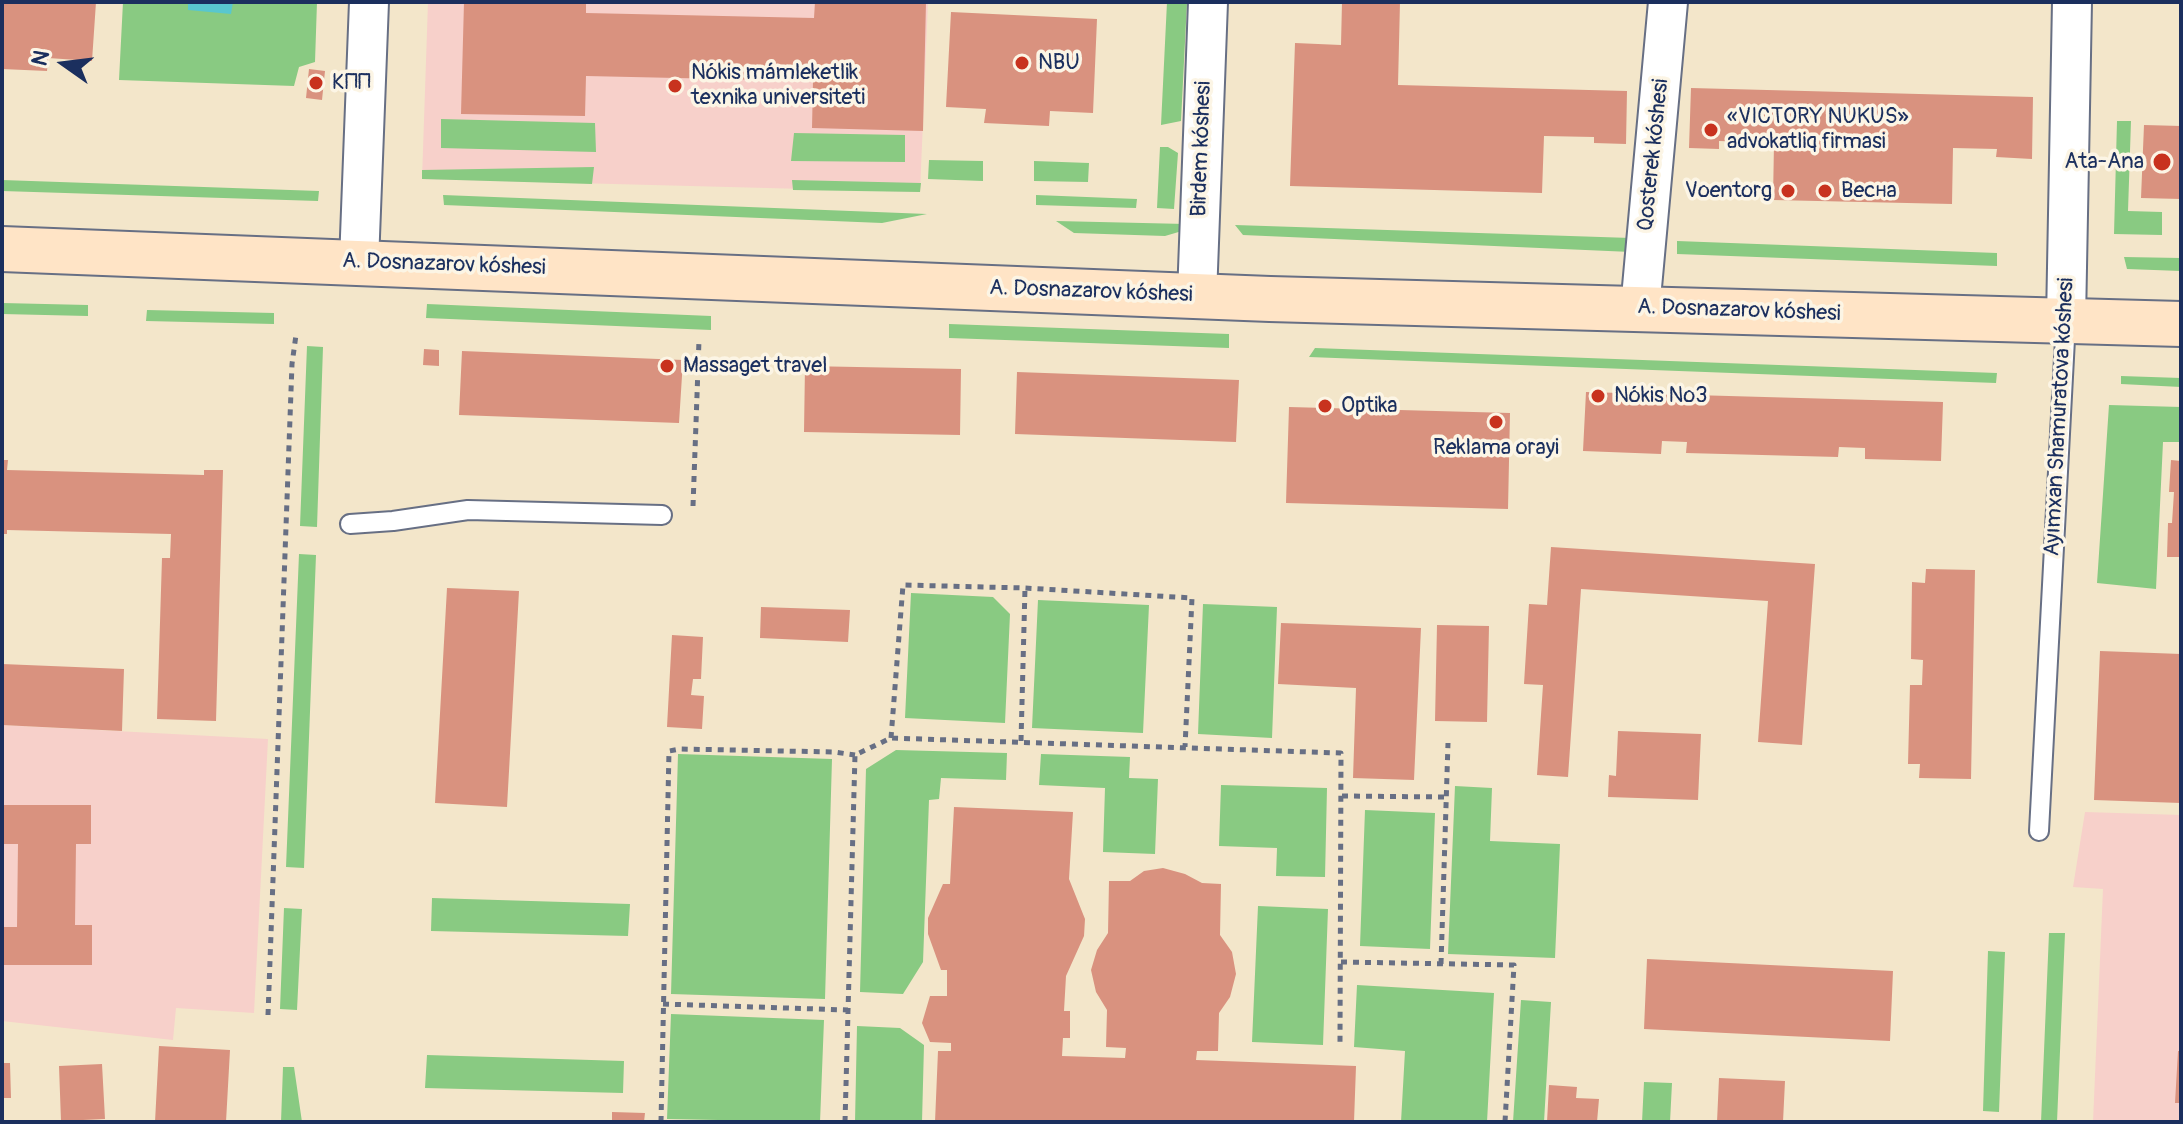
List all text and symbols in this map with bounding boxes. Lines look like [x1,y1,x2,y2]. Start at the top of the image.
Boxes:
north arrow [24,24,104,104]
text: N [25,48,56,69]
place label: NBU [1038,50,1080,76]
marker: NBU [1013,54,1031,72]
place label: Nókis mámleketlik texnika universiteti [691,60,865,112]
place label: КПП [332,70,371,96]
marker: КПП [307,74,325,92]
marker: Nókis mámleketlik texnika universiteti [666,77,684,95]
street label: Qosterek kóshesi [1633,78,1675,232]
street label: Birdem kóshesi [1186,81,1218,217]
place label: «VICTORY NUKUS» advokatliq firmasi [1727,104,1909,156]
marker: «VICTORY NUKUS» advokatliq firmasi [1702,121,1720,139]
place label: Ata-Ana [2064,149,2144,175]
marker: Ata-Ana [2151,151,2173,173]
place label: Voentorg [1685,178,1772,204]
place label: Весна [1841,178,1897,204]
marker: Voentorg [1779,182,1797,200]
marker: Весна [1816,182,1834,200]
street label: A. Dosnazarov kóshesi [342,248,546,282]
street label: A. Dosnazarov kóshesi [989,275,1193,309]
street label: Ayımxan Shamuratova kóshesi [2040,277,2080,557]
street label: A. Dosnazarov kóshesi [1637,294,1841,328]
place label: Massaget travel [683,353,827,379]
marker: Massaget travel [658,357,676,375]
place label: Nókis №3 [1614,383,1708,409]
marker: Nókis №3 [1589,387,1607,405]
place label: Optika [1341,393,1398,419]
marker: Optika [1316,397,1334,415]
marker: Reklama orayi [1487,413,1505,431]
place label: Reklama orayi [1433,435,1559,461]

